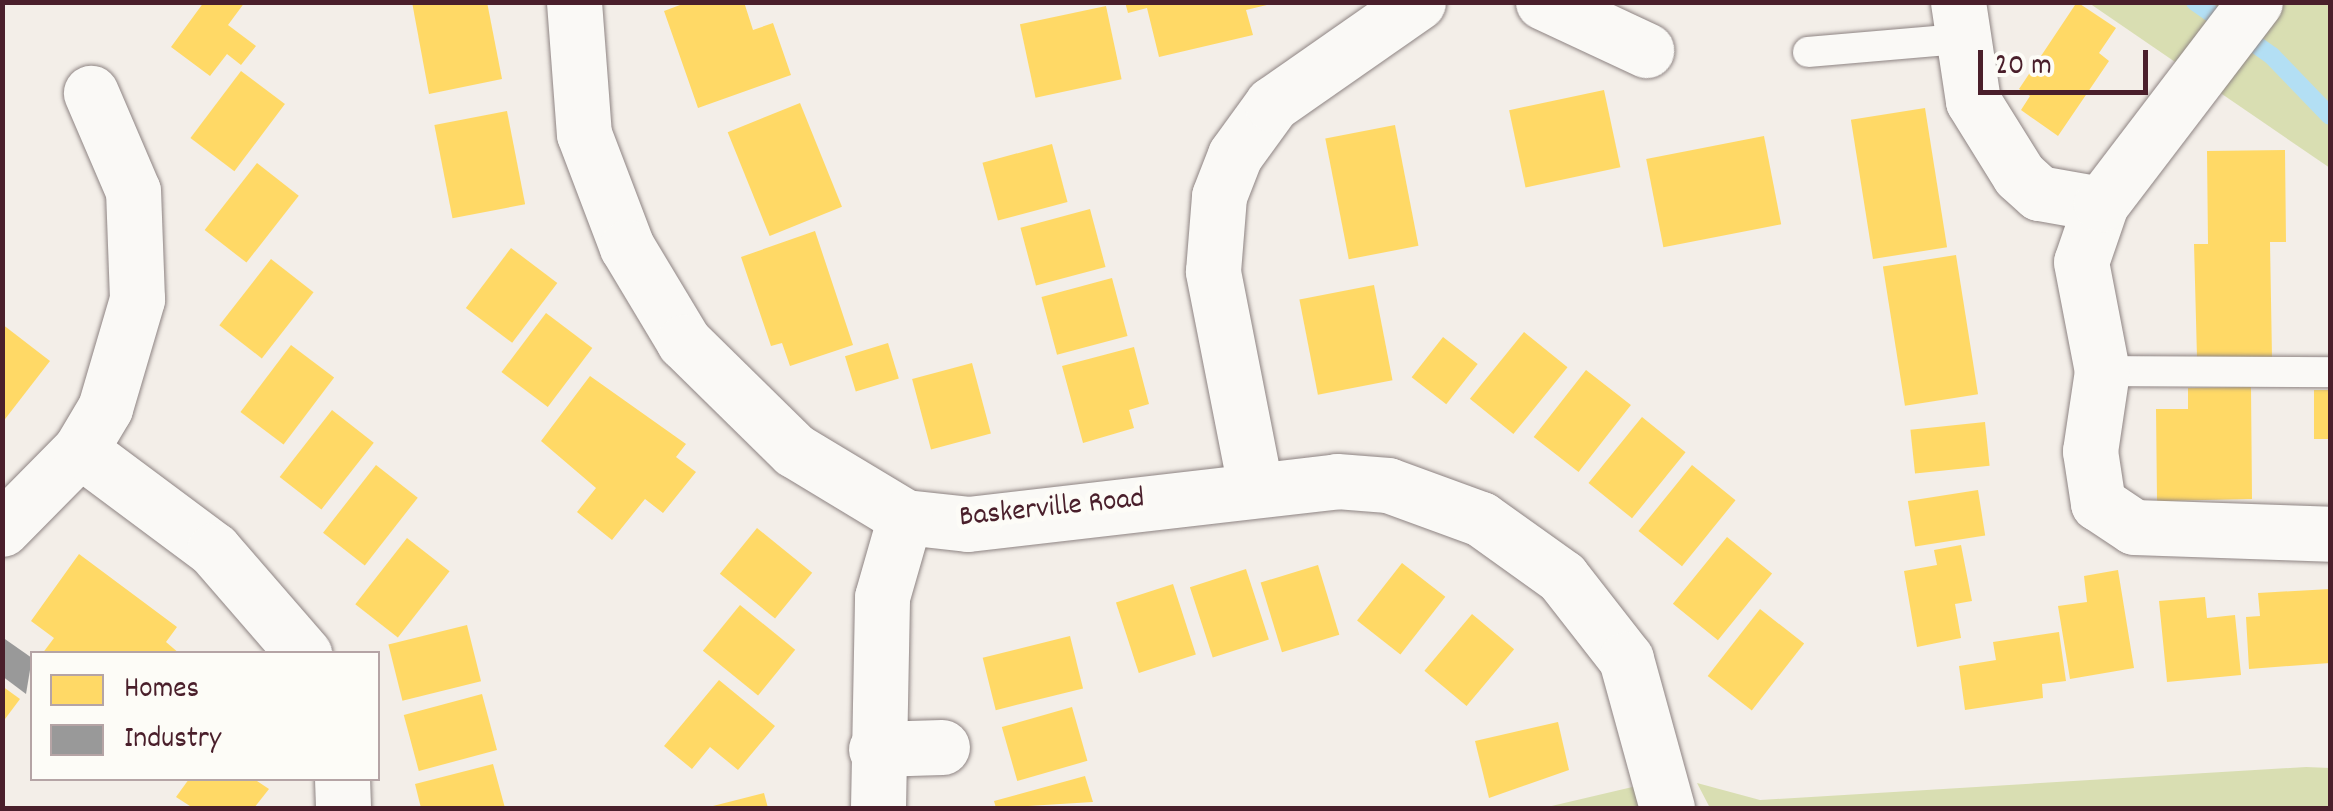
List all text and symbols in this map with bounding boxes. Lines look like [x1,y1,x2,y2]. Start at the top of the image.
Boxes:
scale bar [1983,30,2153,92]
text: 20 m [1995,46,2052,89]
street label: Baskerville Road [958,482,1146,538]
legend [30,651,380,781]
text: Homes [124,669,199,712]
text: Industry [124,719,221,762]

